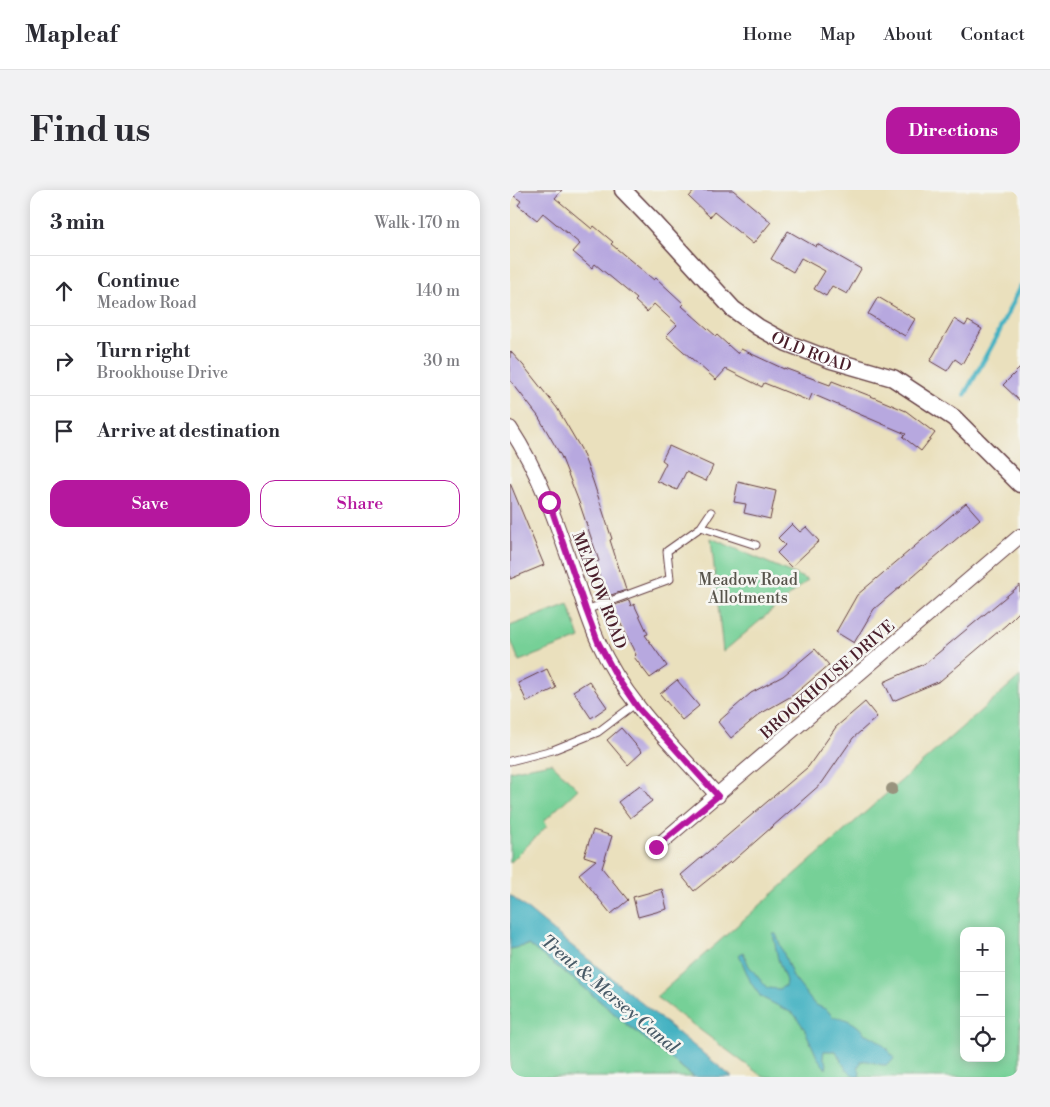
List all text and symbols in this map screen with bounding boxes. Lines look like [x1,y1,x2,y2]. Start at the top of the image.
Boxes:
text: Mapleaf [25,20,118,50]
text: Home [743,23,792,46]
text: Map [820,23,856,46]
text: About [884,23,933,46]
text: Contact [961,23,1025,46]
button: Directions [886,107,1020,154]
text: Find us [30,109,150,152]
text: 3 min [50,210,105,236]
text: Walk · 170 m [374,213,460,233]
text: Continue [97,269,180,293]
icon: ahead [50,277,78,305]
text: 140 m [416,281,460,301]
text: Meadow Road [97,293,197,313]
street label: OLD ROAD [767,327,854,376]
text: Turn right [97,339,190,363]
icon: right [50,347,78,375]
text: 30 m [423,351,460,371]
text: Brookhouse Drive [97,363,228,383]
icon: arrive [50,417,78,445]
text: Arrive at destination [97,419,280,443]
button: Save [50,480,250,527]
button: Share [260,480,460,527]
route start [538,491,561,514]
street label: MEADOW ROAD [567,529,631,652]
park label: Meadow Road Allotments [698,570,798,608]
street label: BROOKHOUSE DRIVE [756,616,899,744]
route end [645,836,668,859]
map controls [960,927,1005,1062]
button: + [960,927,1005,972]
water label: Trent & Mersey Canal [536,930,684,1059]
button: − [960,972,1005,1017]
button: locate [960,1017,1005,1062]

